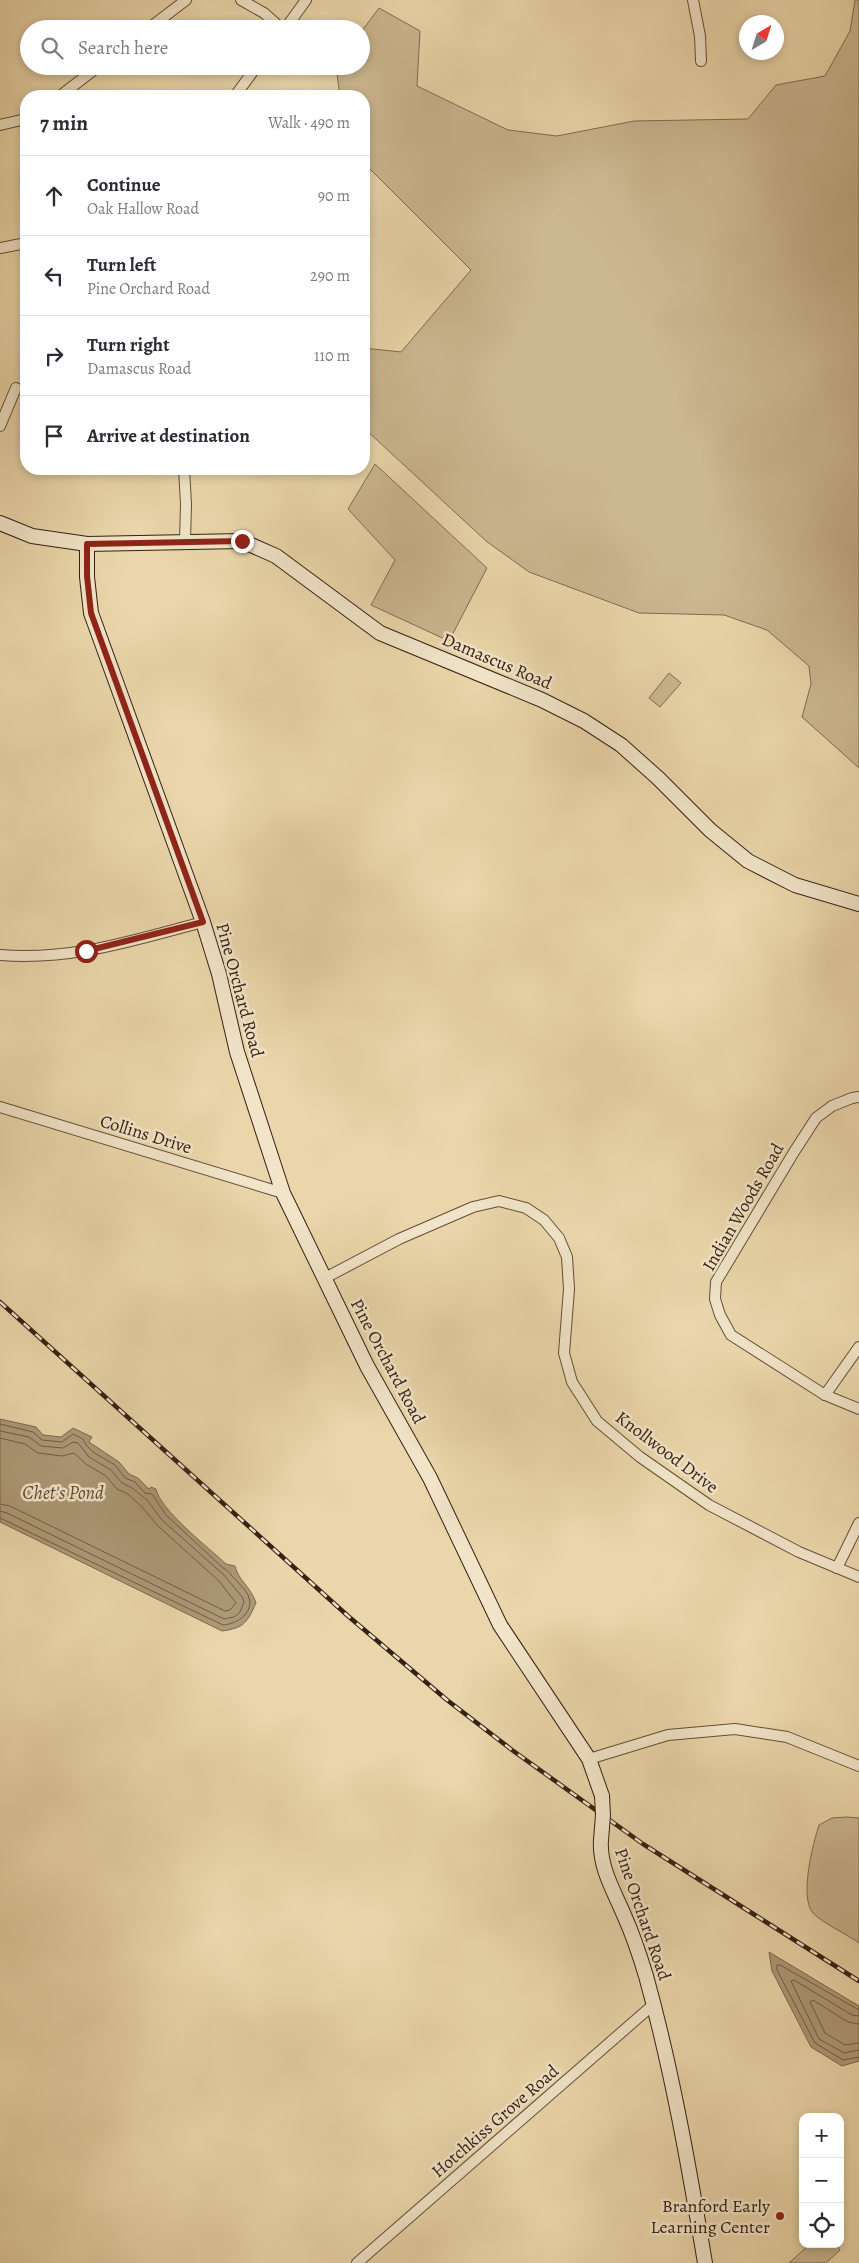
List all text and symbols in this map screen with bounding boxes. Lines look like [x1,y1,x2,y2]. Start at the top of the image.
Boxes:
north arrow [739,15,784,60]
search box [20,20,370,75]
icon: search [38,34,66,62]
text: Search here [78,35,168,61]
text: 7 min [40,109,88,137]
text: Walk · 490 m [268,112,350,134]
text: Continue [87,172,161,198]
icon: ahead [40,182,68,210]
text: 90 m [318,185,350,207]
text: Oak Hallow Road [87,198,199,220]
text: Turn left [87,252,156,278]
icon: left [40,262,68,290]
text: 290 m [310,265,350,287]
text: Pine Orchard Road [87,278,210,300]
text: Turn right [87,332,169,358]
icon: right [40,342,68,370]
text: 110 m [314,345,350,367]
text: Damascus Road [87,358,191,380]
icon: arrive [40,422,68,450]
text: Arrive at destination [87,423,250,449]
route end [231,530,254,553]
street label: Damascus Road [438,627,556,695]
street label: Pine Orchard Road [210,920,270,1060]
route start [75,940,98,963]
street label: Collins Drive [97,1109,195,1159]
street label: Indian Woods Road [697,1138,790,1275]
street label: Pine Orchard Road [345,1294,431,1428]
street label: Knollwood Drive [611,1405,723,1499]
water label: Chet's Pond [22,1480,104,1506]
street label: Pine Orchard Road [609,1845,677,1984]
street label: Hotchkiss Grove Road [426,2059,564,2183]
map controls [799,2113,844,2248]
button: + [799,2113,844,2158]
button: − [799,2158,844,2203]
place label: Branford Early Learning Center [650,2194,771,2239]
button: locate [799,2203,844,2248]
marker: Branford Early Learning Center [774,2210,786,2222]

